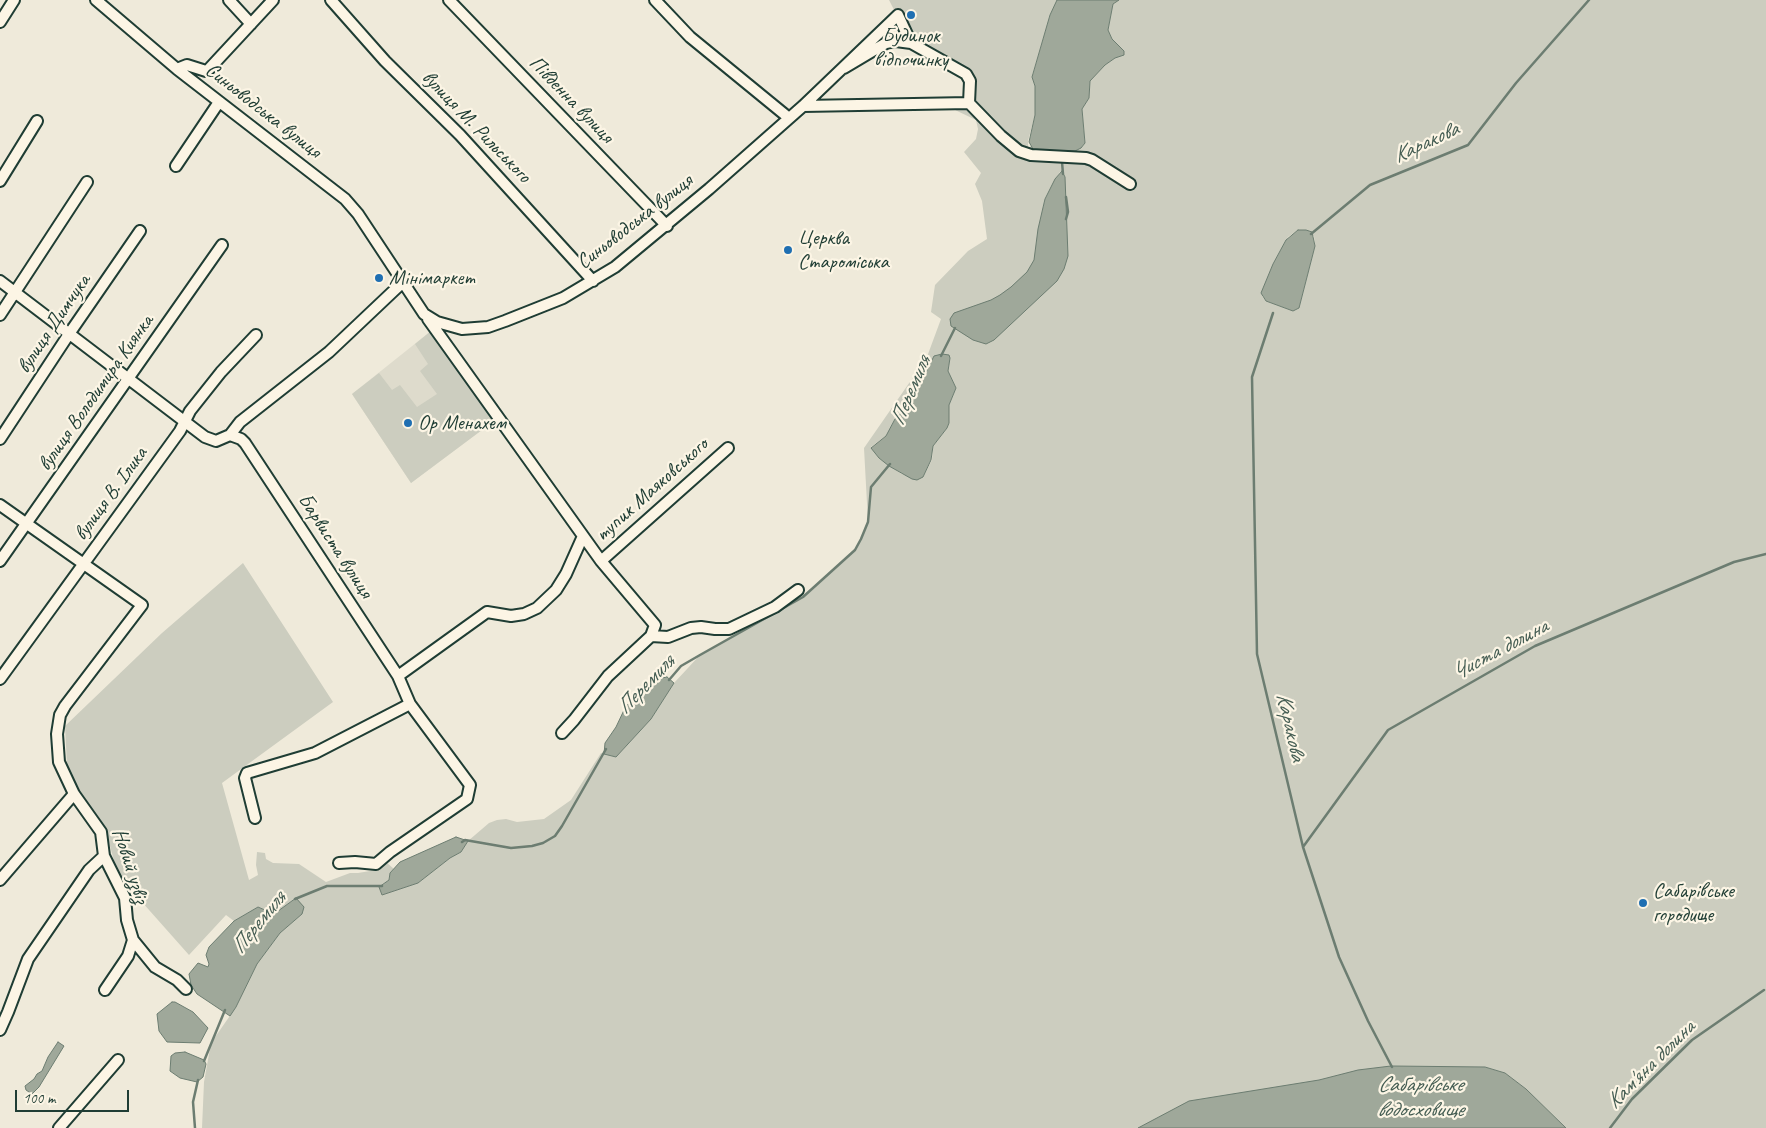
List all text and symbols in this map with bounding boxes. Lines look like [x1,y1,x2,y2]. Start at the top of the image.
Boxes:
marker: Будинок відпочинку [905,9,917,21]
place label: Будинок відпочинку [874,23,948,73]
street label: Південна вулиця [523,51,619,149]
street label: Синьоводська вулиця [200,58,326,164]
street label: вулиця М. Рильського [416,65,536,189]
water label: Каракова [1389,116,1463,170]
street label: Синьоводська вулиця [572,169,698,275]
place label: Церква Староміська [798,225,889,275]
marker: Церква Староміська [782,244,794,256]
place label: Мінімаркет [389,265,474,291]
street label: вулиця Димчука [12,270,96,378]
marker: Мінімаркет [373,272,385,284]
street label: вулиця Володимира Киянка [33,310,159,476]
water label: Перемиля [885,353,937,429]
place label: Ор Менахем [418,410,506,436]
marker: Ор Менахем [402,417,414,429]
street label: тупик Маяковського [590,433,714,547]
street label: вулиця В. Ілика [69,442,153,546]
street label: Барвиста вулиця [292,489,378,603]
water label: Чиста долина [1448,614,1552,686]
water label: Перемиля [611,650,681,720]
water label: Каракова [1269,690,1311,764]
street label: Новий узвіз [106,825,154,907]
place label: Сабарівське городище [1653,878,1734,928]
water label: Перемиля [226,887,292,959]
marker: Сабарівське городище [1637,897,1649,909]
water label: Кам'яна долина [1601,1015,1701,1115]
water label: Сабарівське водосховище [1377,1072,1463,1124]
scale bar [18,1080,131,1112]
text: 100 m [23,1089,55,1108]

